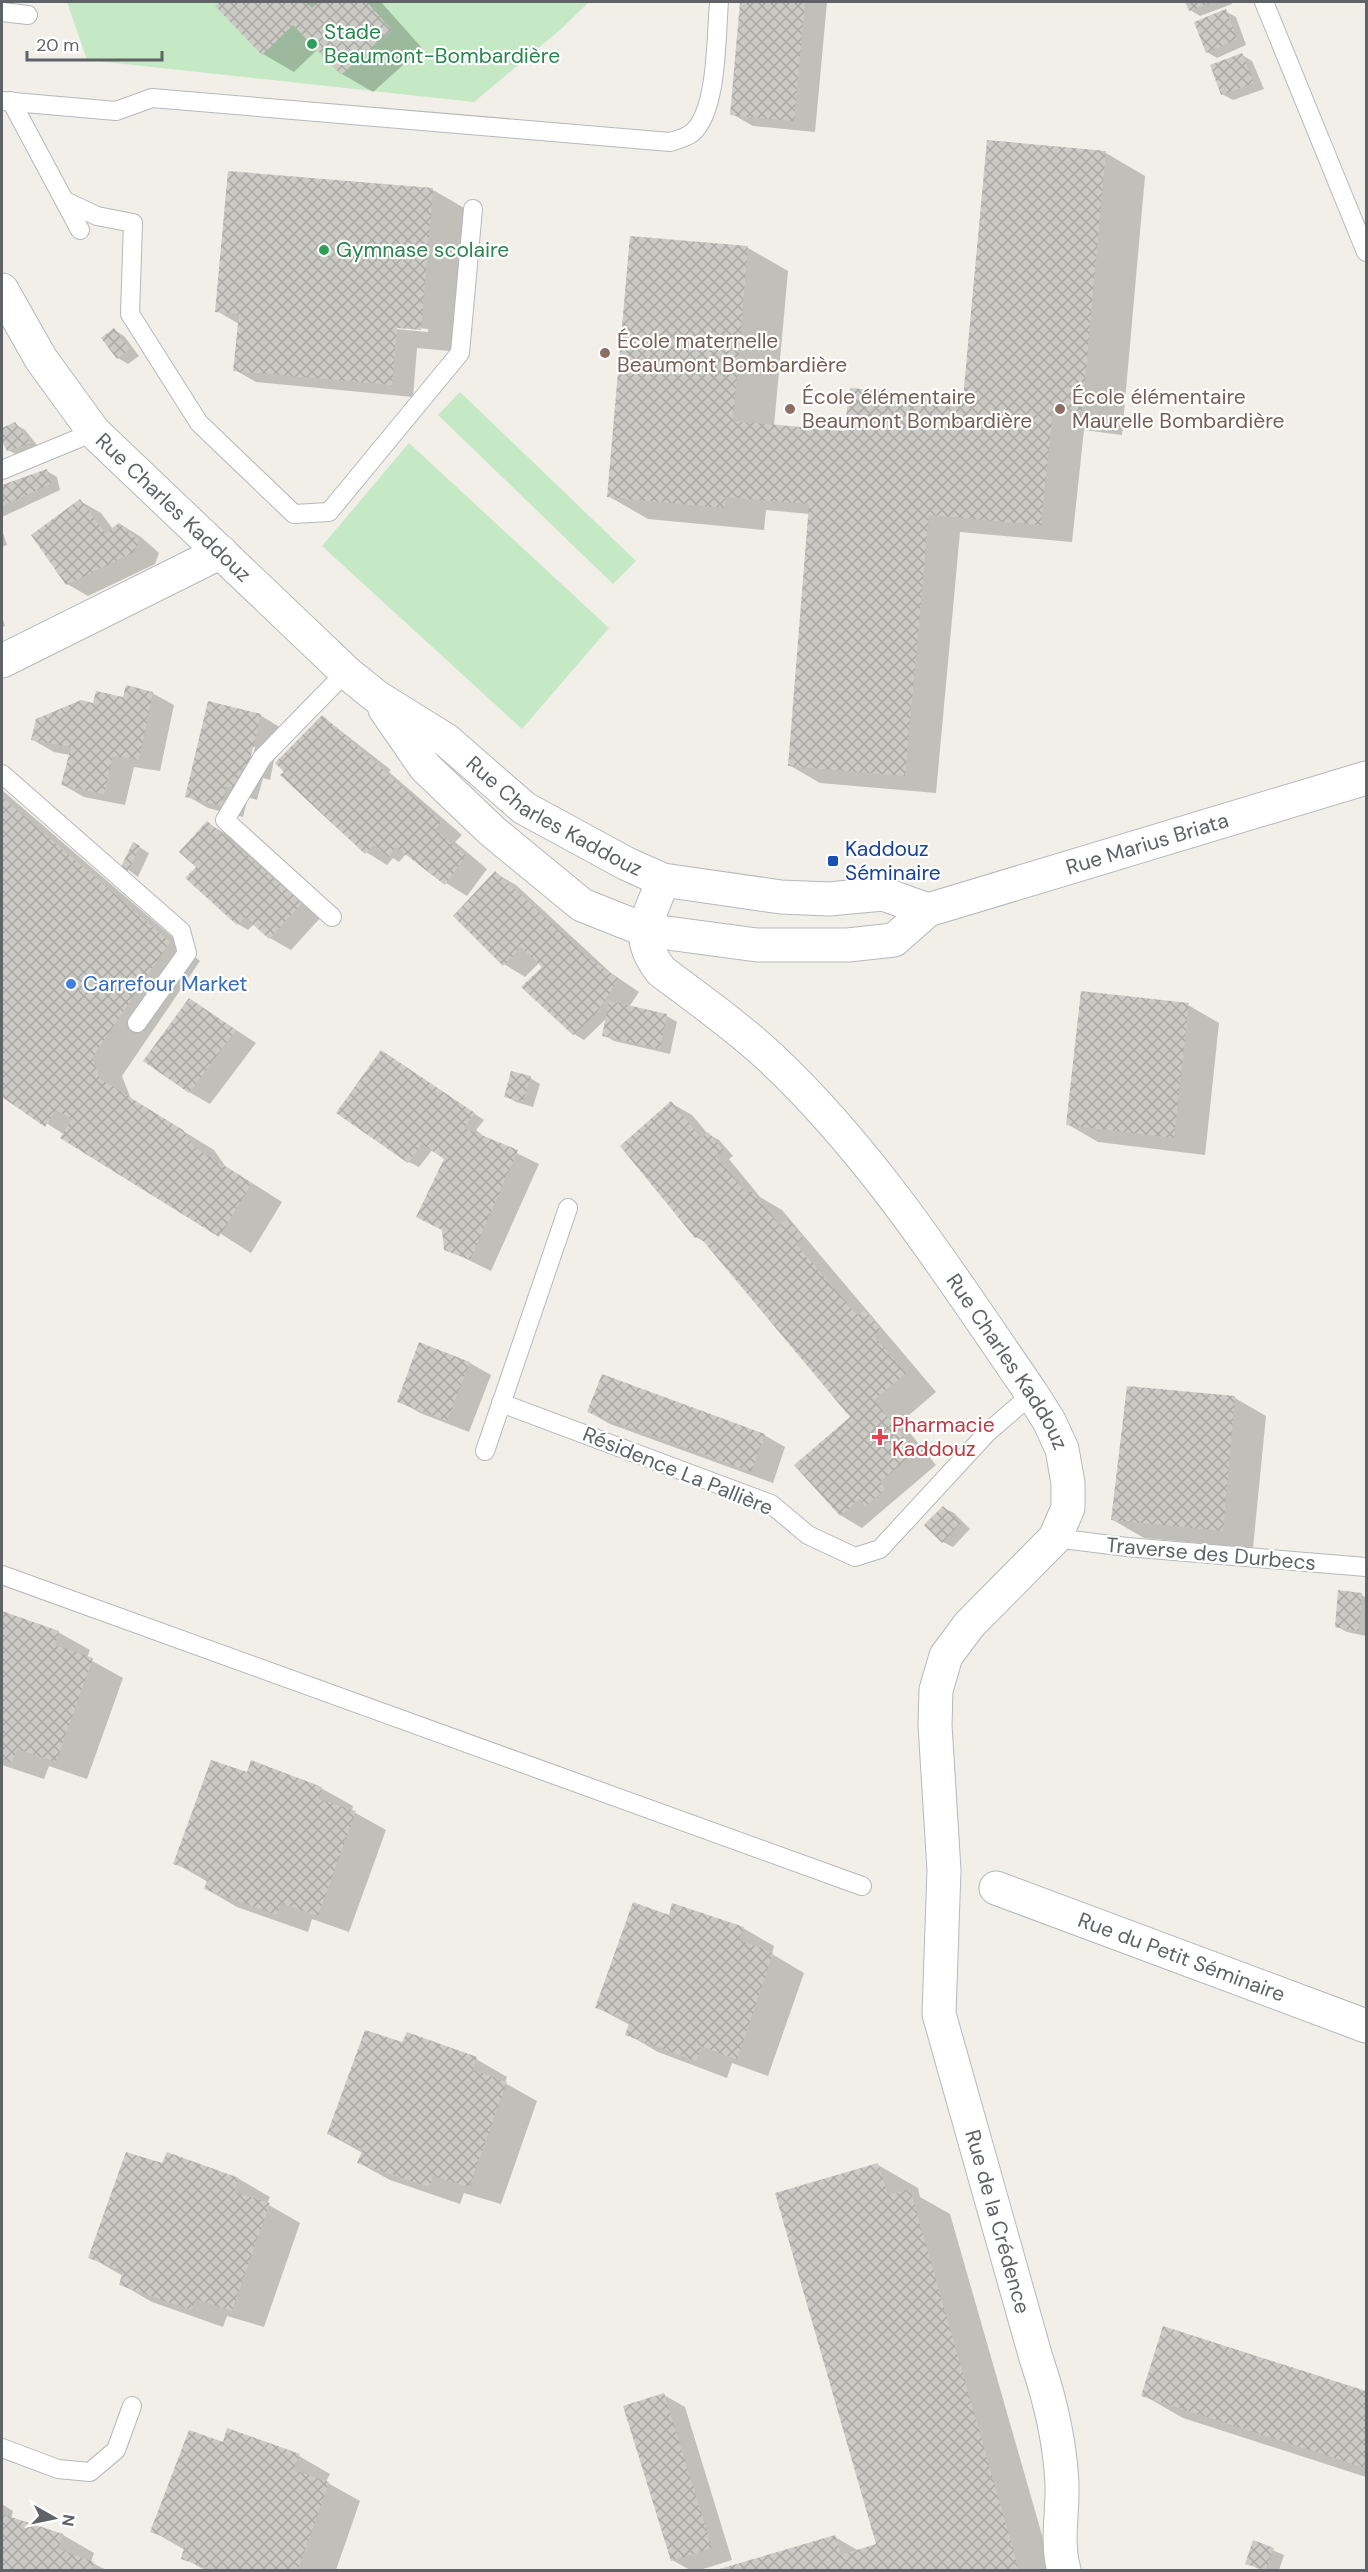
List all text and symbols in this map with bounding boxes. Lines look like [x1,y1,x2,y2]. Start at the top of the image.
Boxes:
place label: Stade Beaumont-Bombardière [324,18,560,70]
scale bar [27,24,162,62]
text: 20 m [36,33,79,57]
marker: Stade Beaumont-Bombardière [305,37,319,51]
place label: Gymnase scolaire [336,236,509,264]
marker: Gymnase scolaire [317,243,331,257]
place label: École maternelle Beaumont Bombardière [617,327,847,379]
marker: École maternelle Beaumont Bombardière [598,346,612,360]
place label: École élémentaire Beaumont Bombardière [802,383,1032,435]
place label: École élémentaire Maurelle Bombardière [1072,383,1285,435]
marker: École élémentaire Beaumont Bombardière [783,402,797,416]
marker: École élémentaire Maurelle Bombardière [1053,402,1067,416]
street label: Rue Charles Kaddouz [89,427,257,588]
street label: Rue Charles Kaddouz [460,750,647,883]
street label: Rue Marius Briata [1063,806,1232,882]
place label: Kaddouz Séminaire [845,835,941,887]
marker: Kaddouz Séminaire [826,854,840,868]
place label: Carrefour Market [83,970,248,998]
marker: Carrefour Market [64,977,78,991]
street label: Rue Charles Kaddouz [940,1268,1074,1454]
place label: Pharmacie Kaddouz [892,1411,995,1463]
street label: Résidence La Pallière [579,1420,777,1522]
marker: Pharmacie Kaddouz [873,1430,887,1444]
street label: Traverse des Durbecs [1105,1531,1317,1577]
street label: Rue du Petit Séminaire [1074,1906,1289,2009]
street label: Rue de la Crédence [958,2126,1037,2317]
north arrow [24,2488,84,2548]
text: N [57,2513,80,2528]

